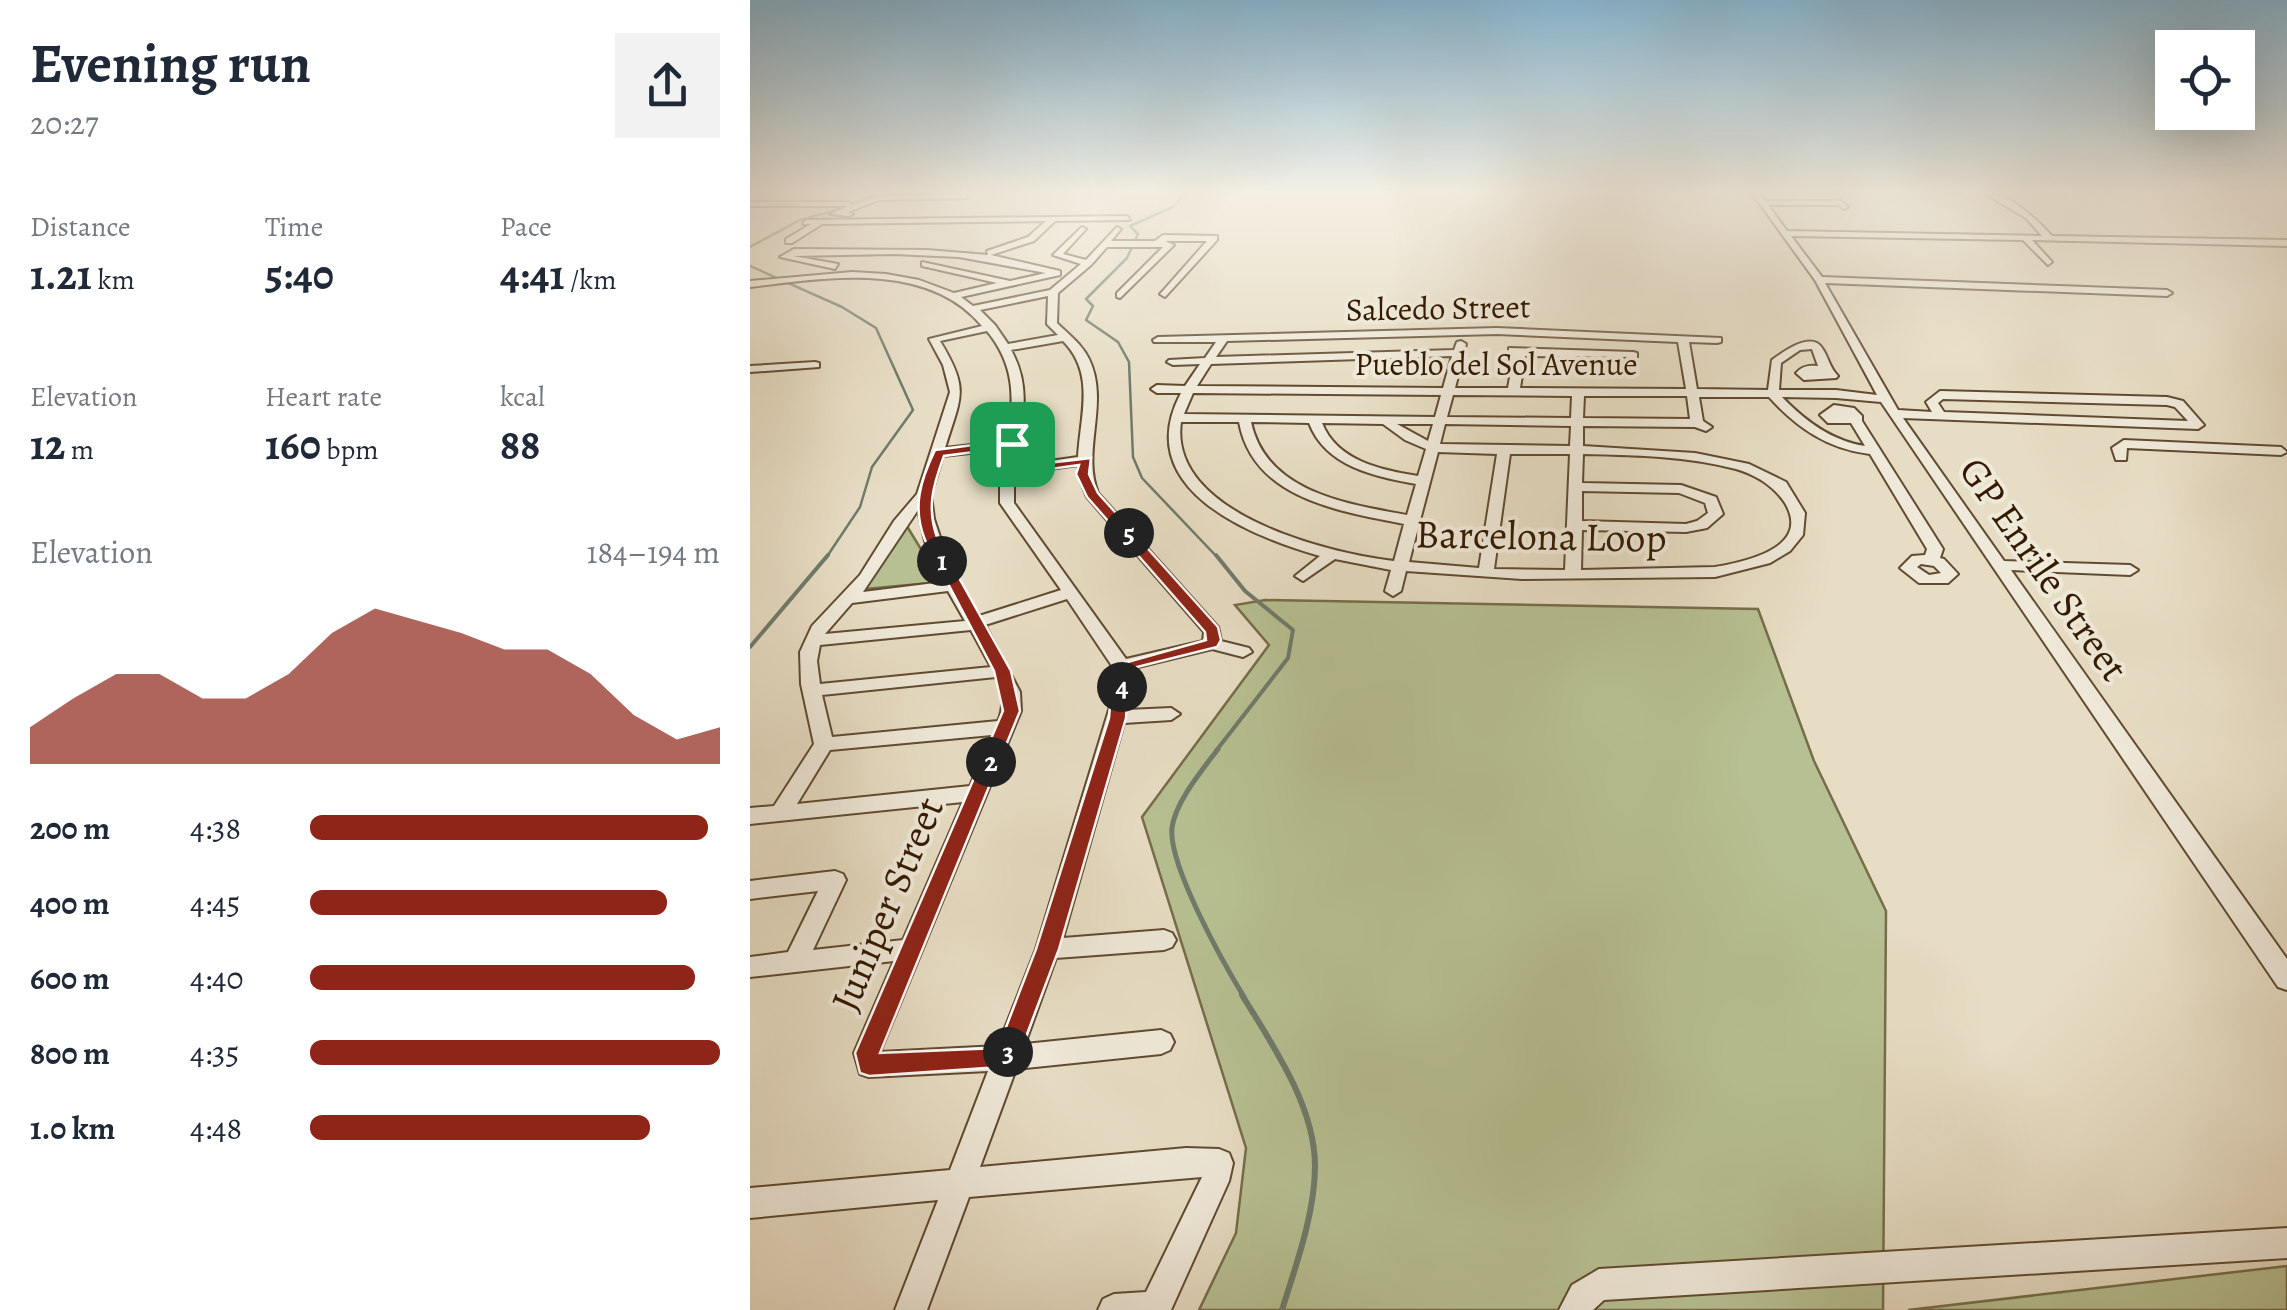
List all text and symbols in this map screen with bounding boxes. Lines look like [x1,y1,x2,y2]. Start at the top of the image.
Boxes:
text: Evening run [30,26,311,101]
map controls [2155,30,2255,130]
button: locate [2155,30,2255,130]
button: share [615,33,720,138]
text: 20:27 [30,101,99,145]
text: Distance [30,208,130,246]
text: Time [265,208,323,246]
text: Pace [500,208,552,246]
text: 1.21 [30,246,92,303]
text: 5:40 [265,246,334,303]
text: 4:41 [500,246,565,303]
text: km [92,261,135,299]
text: /km [565,261,616,299]
street label: Salcedo Street [1345,284,1531,332]
street label: Pueblo del Sol Avenue [1355,342,1637,386]
text: Elevation [30,378,137,416]
text: Heart rate [265,378,382,416]
text: kcal [500,378,545,416]
pin [970,402,1055,487]
text: 12 [30,416,65,473]
text: 160 [265,416,321,473]
text: 88 [500,416,540,473]
icon: arrive [985,417,1040,472]
text: m [65,431,94,469]
text: bpm [321,431,379,469]
street label: GP Enrile Street [1946,446,2142,692]
street label: Barcelona Loop [1415,506,1667,566]
pin: 5 [1104,508,1154,558]
text: 5 [1123,514,1135,552]
text: Elevation [30,530,153,574]
text: 184–194 m [587,530,720,574]
pin: 1 [917,536,967,586]
text: 1 [937,542,947,580]
pin: 4 [1097,662,1147,712]
text: 4 [1115,668,1129,706]
pin: 2 [966,737,1016,787]
text: 2 [984,743,998,781]
street label: Juniper Street [817,789,957,1019]
text: 200 m [30,806,110,850]
text: 4:38 [190,806,241,850]
text: 400 m [30,881,110,925]
text: 4:45 [190,881,240,925]
text: 600 m [30,956,110,1000]
text: 4:40 [190,956,244,1000]
pin: 3 [983,1027,1033,1077]
text: 800 m [30,1031,110,1075]
text: 4:35 [190,1031,239,1075]
text: 3 [1002,1033,1014,1071]
text: 1.0 km [30,1106,115,1150]
text: 4:48 [190,1106,242,1150]

